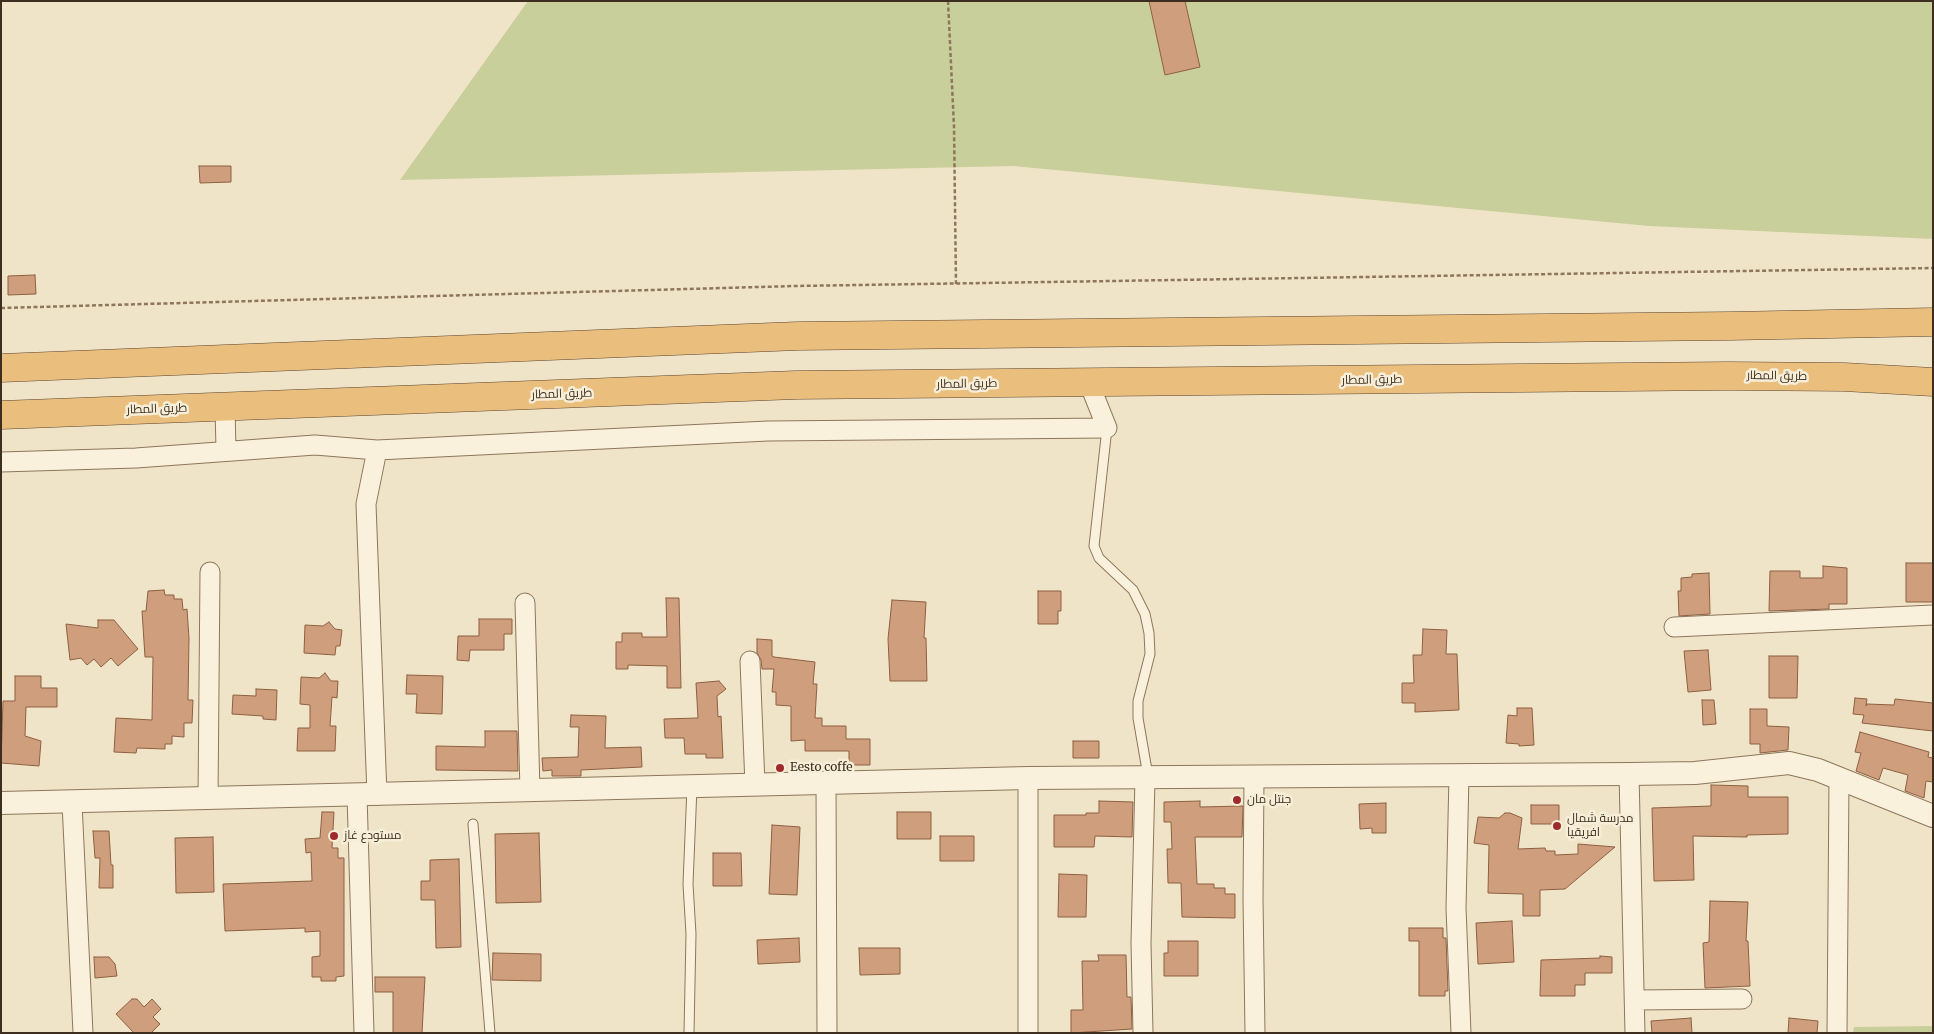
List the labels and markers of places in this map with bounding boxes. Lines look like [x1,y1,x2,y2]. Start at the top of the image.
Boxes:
place label: Eesto coffe [790,761,853,775]
marker: Eesto coffe [774,762,786,774]
place label: جنتل مان [1247,793,1291,807]
marker: جنتل مان [1231,794,1243,806]
place label: مدرسة شمال افريقيا [1567,812,1634,840]
marker: مدرسة شمال افريقيا [1551,820,1563,832]
place label: مستودع غاز [344,829,402,843]
marker: مستودع غاز [328,830,340,842]

